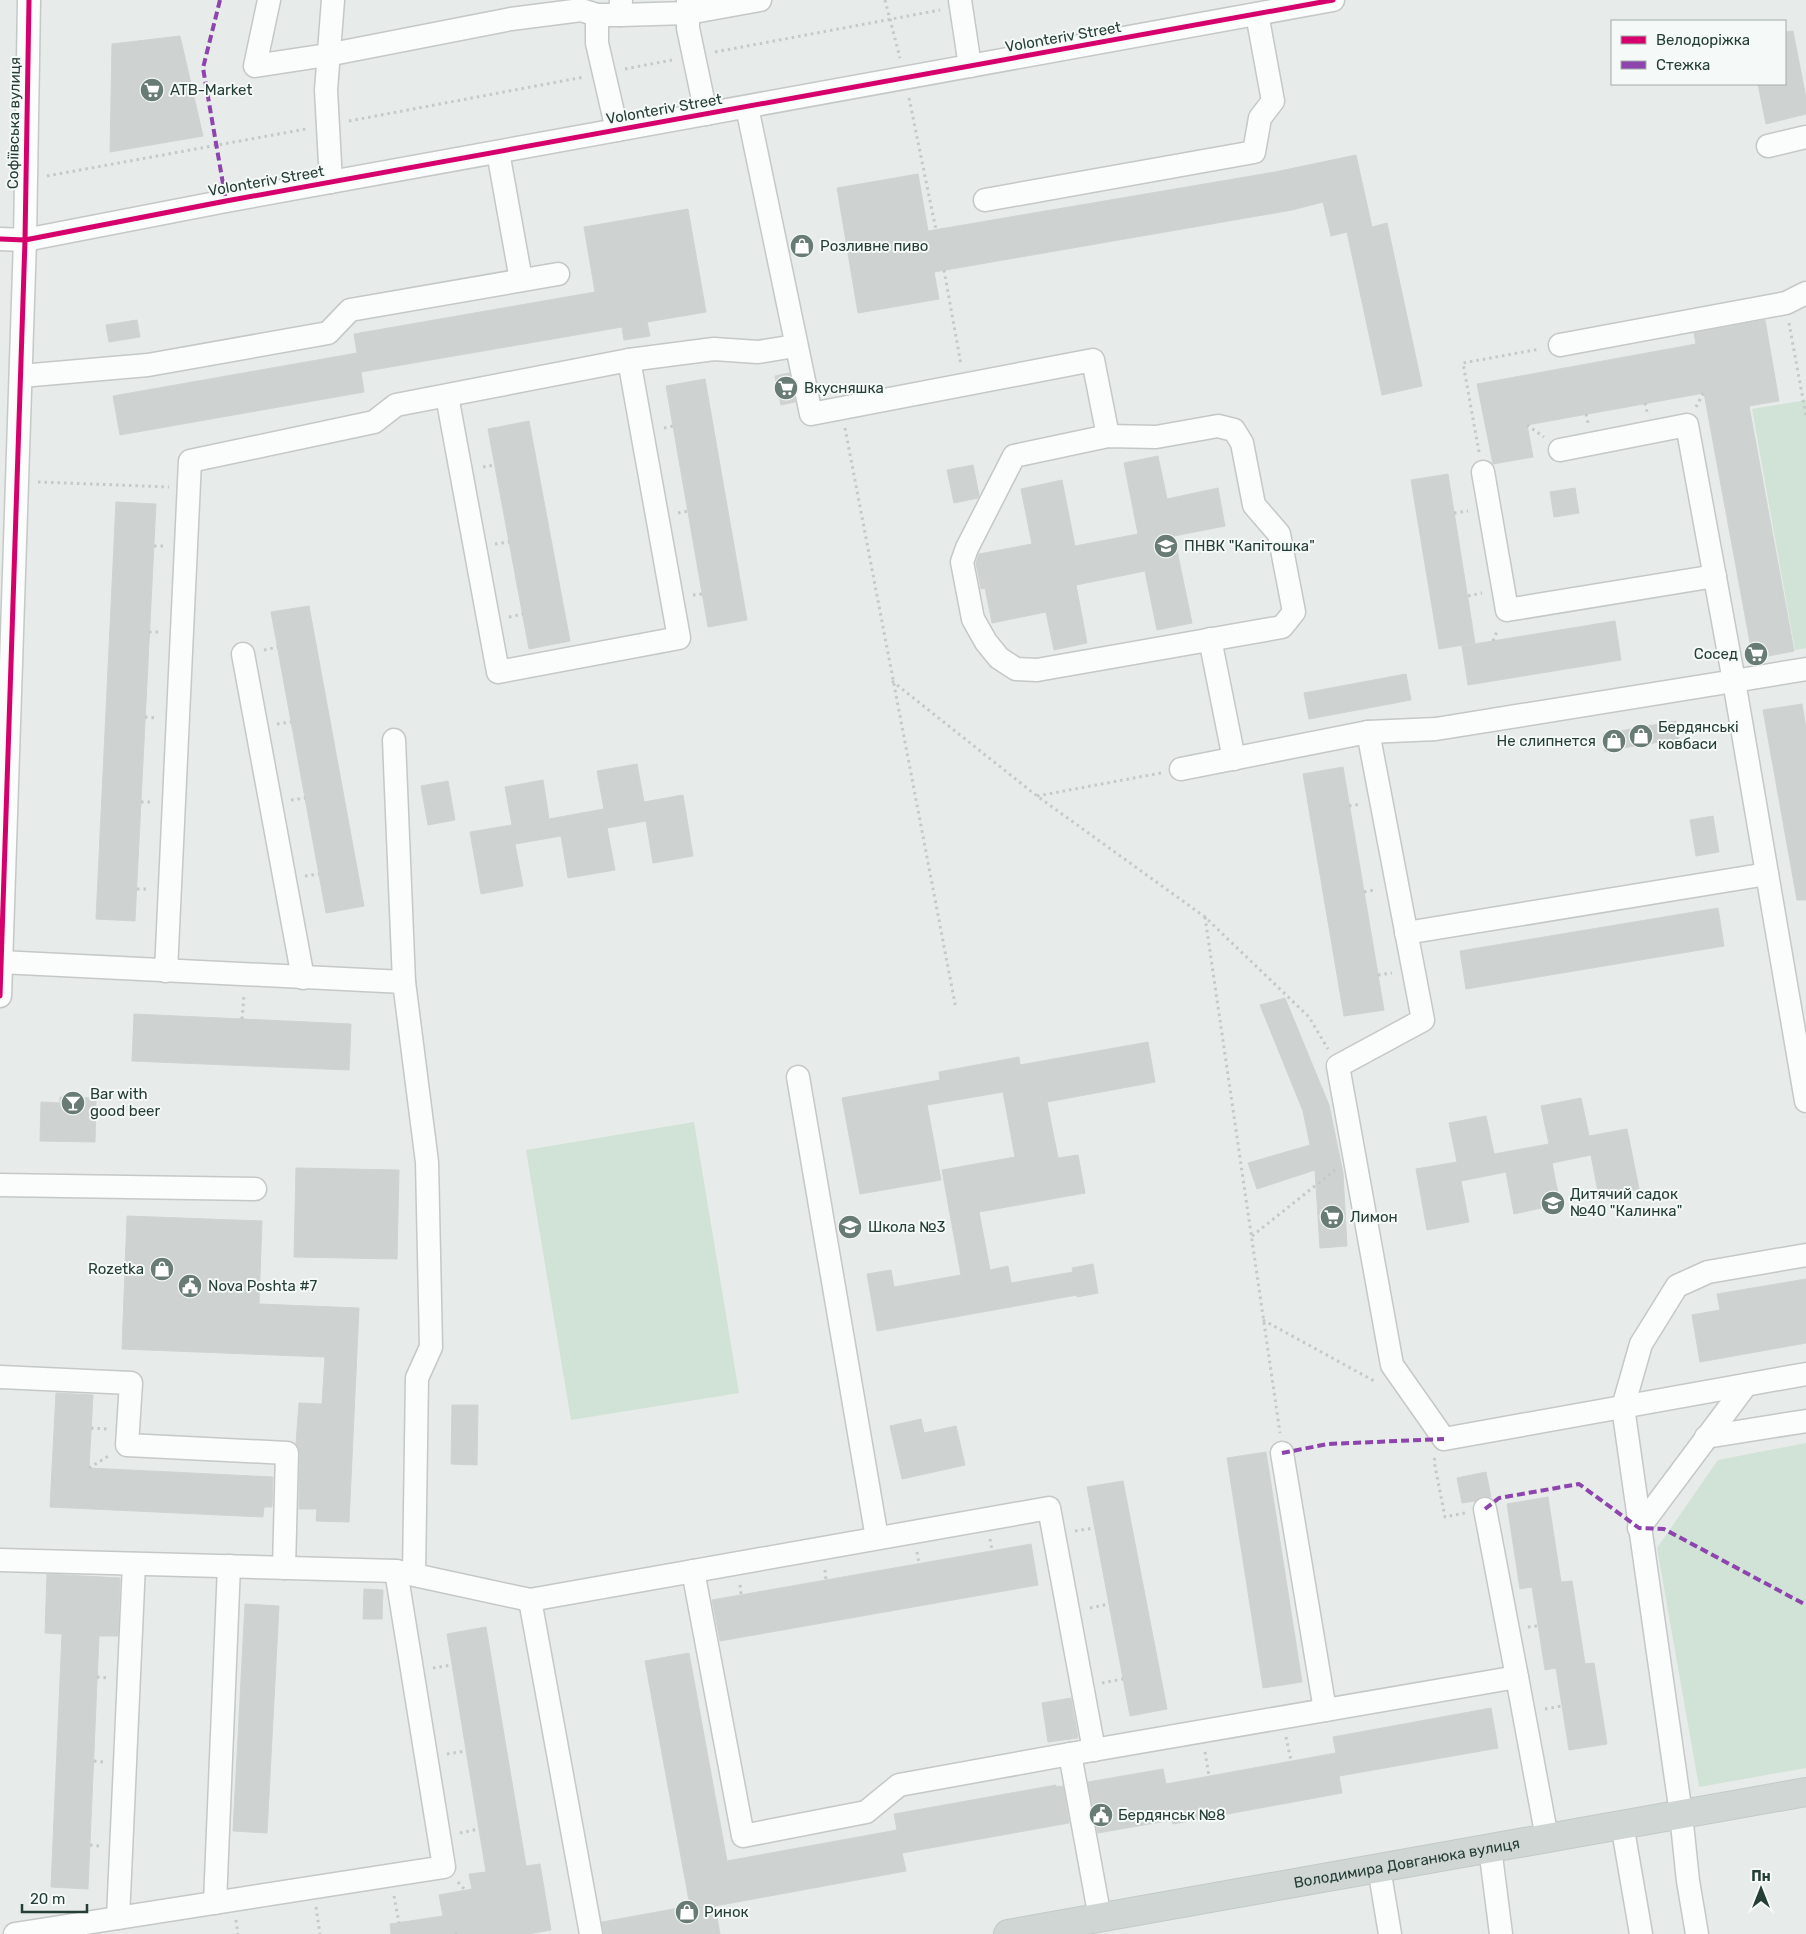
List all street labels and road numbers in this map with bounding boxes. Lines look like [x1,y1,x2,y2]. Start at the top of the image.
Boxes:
street label: Volonteriv Street [1004,18,1123,56]
street label: Софіївська вулиця [4,57,24,189]
street label: Volonteriv Street [605,90,724,128]
street label: Volonteriv Street [207,162,326,200]
street label: Володимира Довганюка вулиця [1292,1834,1521,1892]

